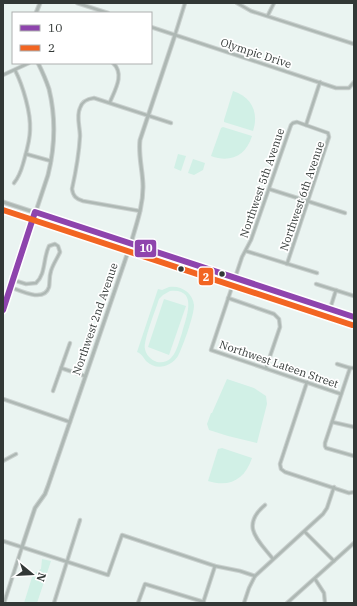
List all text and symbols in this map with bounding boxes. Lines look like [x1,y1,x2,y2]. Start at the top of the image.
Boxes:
legend [12,12,152,64]
text: 10 [48,20,62,35]
street label: Olympic Drive [219,35,293,71]
text: 2 [48,40,55,55]
street label: Northwest 5th Avenue [237,126,287,240]
street label: Northwest 6th Avenue [277,139,327,253]
line badge: 10 [134,239,157,258]
text: 10 [139,241,153,255]
street label: Northwest 2nd Avenue [69,261,121,377]
unlabelled marker [176,264,186,274]
line badge: 2 [198,267,214,286]
unlabelled marker [217,269,227,279]
text: 2 [203,270,209,284]
street label: Northwest Lateen Street [218,337,340,391]
north arrow [12,554,52,594]
text: N [33,571,50,584]

